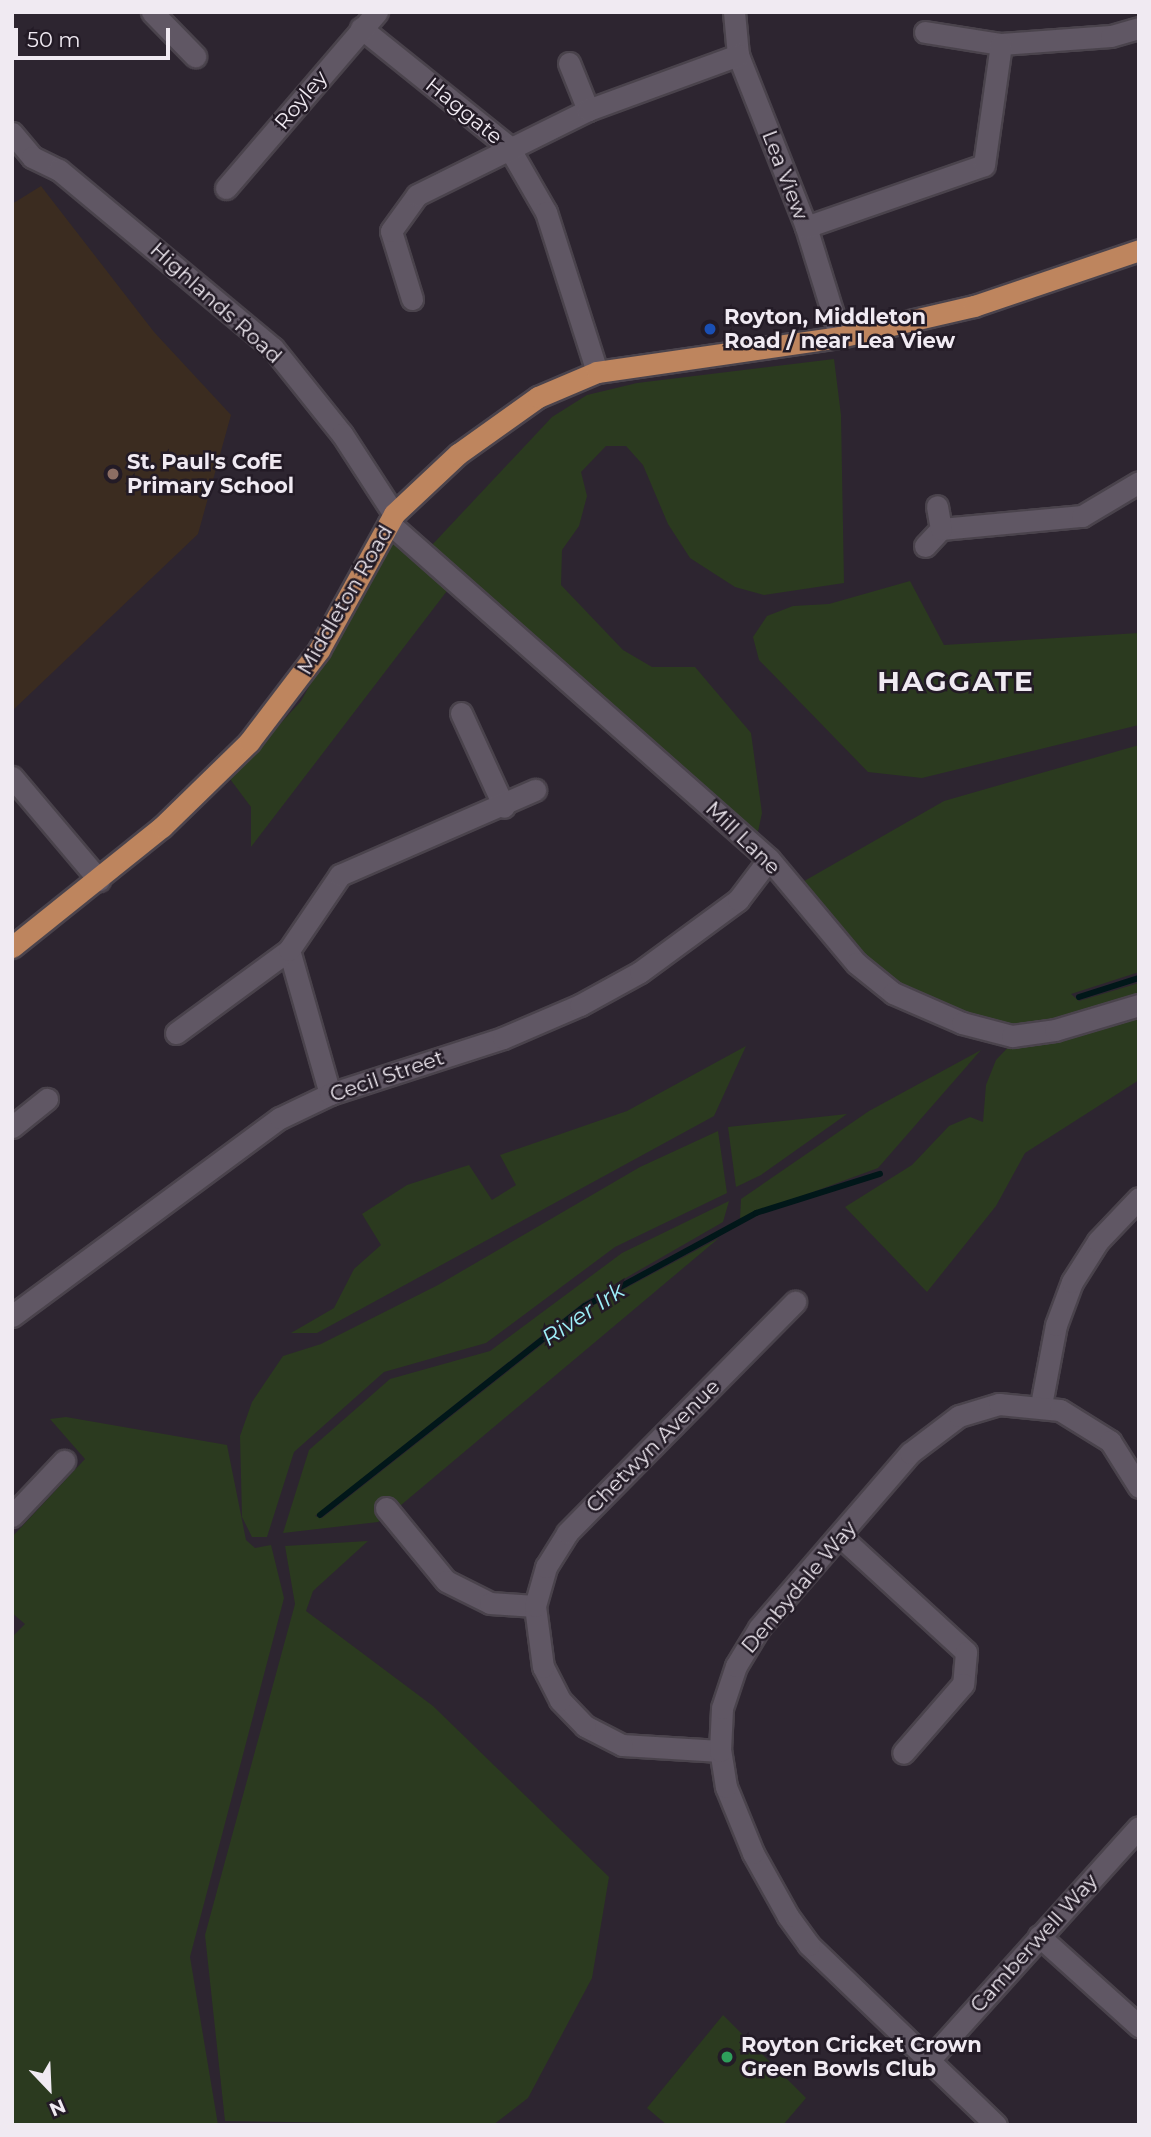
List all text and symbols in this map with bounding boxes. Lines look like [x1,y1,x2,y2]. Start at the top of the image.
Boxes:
scale bar [18,14,173,58]
text: 50 m [27,27,81,52]
street label: Royley [269,65,333,135]
street label: Haggate [421,72,507,150]
street label: Lea View [757,127,813,223]
street label: Highlands Road [145,237,287,369]
place label: Royton, Middleton Road / near Lea View [724,304,955,354]
marker: Royton, Middleton Road / near Lea View [702,321,718,337]
place label: St. Paul's CofE Primary School [127,449,294,499]
marker: St. Paul's CofE Primary School [105,466,121,482]
street label: Middleton Road [292,521,398,679]
district label: HAGGATE [878,664,1034,698]
street label: Mill Lane [700,796,786,880]
street label: Cecil Street [327,1045,447,1107]
water label: River Irk [536,1276,630,1352]
street label: Chetwyn Avenue [581,1374,725,1518]
street label: Denbydale Way [736,1516,862,1658]
street label: Camberwell Way [965,1868,1103,2018]
place label: Royton Cricket Crown Green Bowls Club [741,2032,982,2082]
marker: Royton Cricket Crown Green Bowls Club [719,2049,735,2065]
north arrow [14,2053,84,2123]
text: N [46,2094,69,2121]

